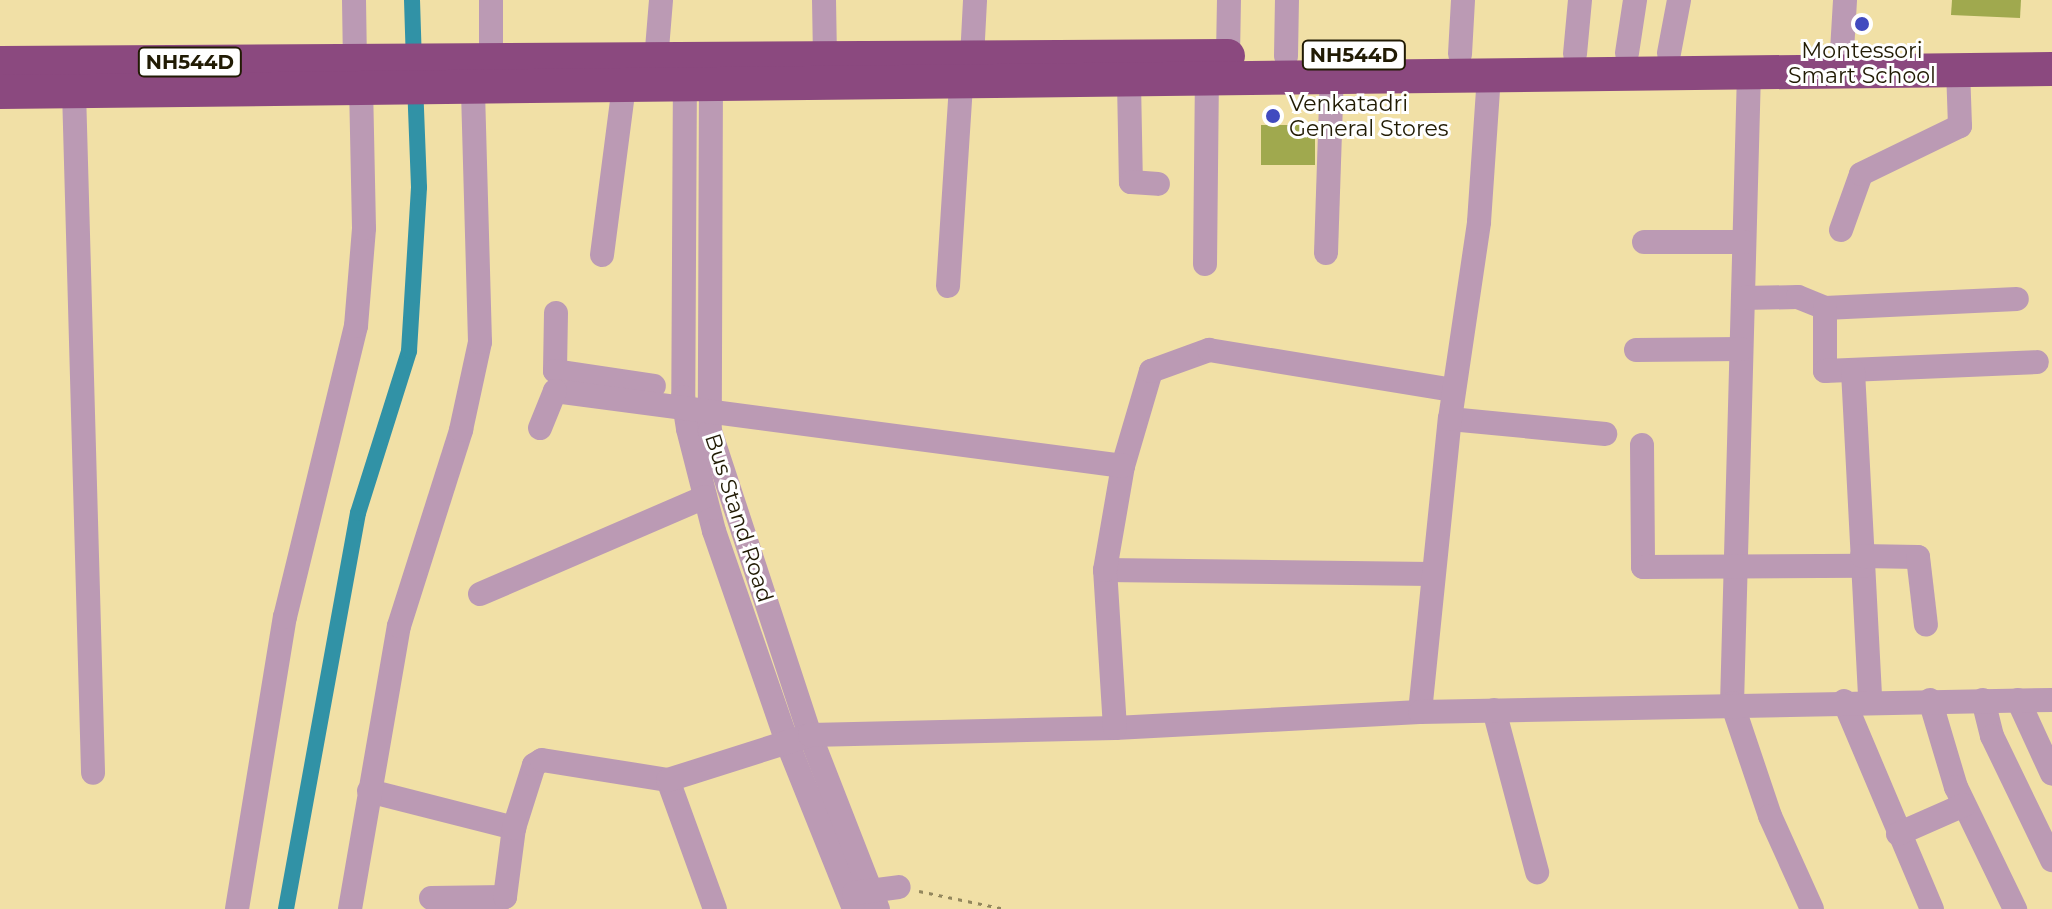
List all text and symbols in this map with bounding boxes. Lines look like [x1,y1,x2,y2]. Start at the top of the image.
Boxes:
marker: Montessori Smart School [1853,15,1871,33]
place label: Montessori Smart School [1788,37,1936,88]
road number: NH544D [1300,39,1408,71]
road number: NH544D [136,46,244,78]
place label: Venkatadri General Stores [1289,90,1448,142]
marker: Venkatadri General Stores [1264,107,1282,125]
street label: Bus Stand Road [699,430,779,606]

